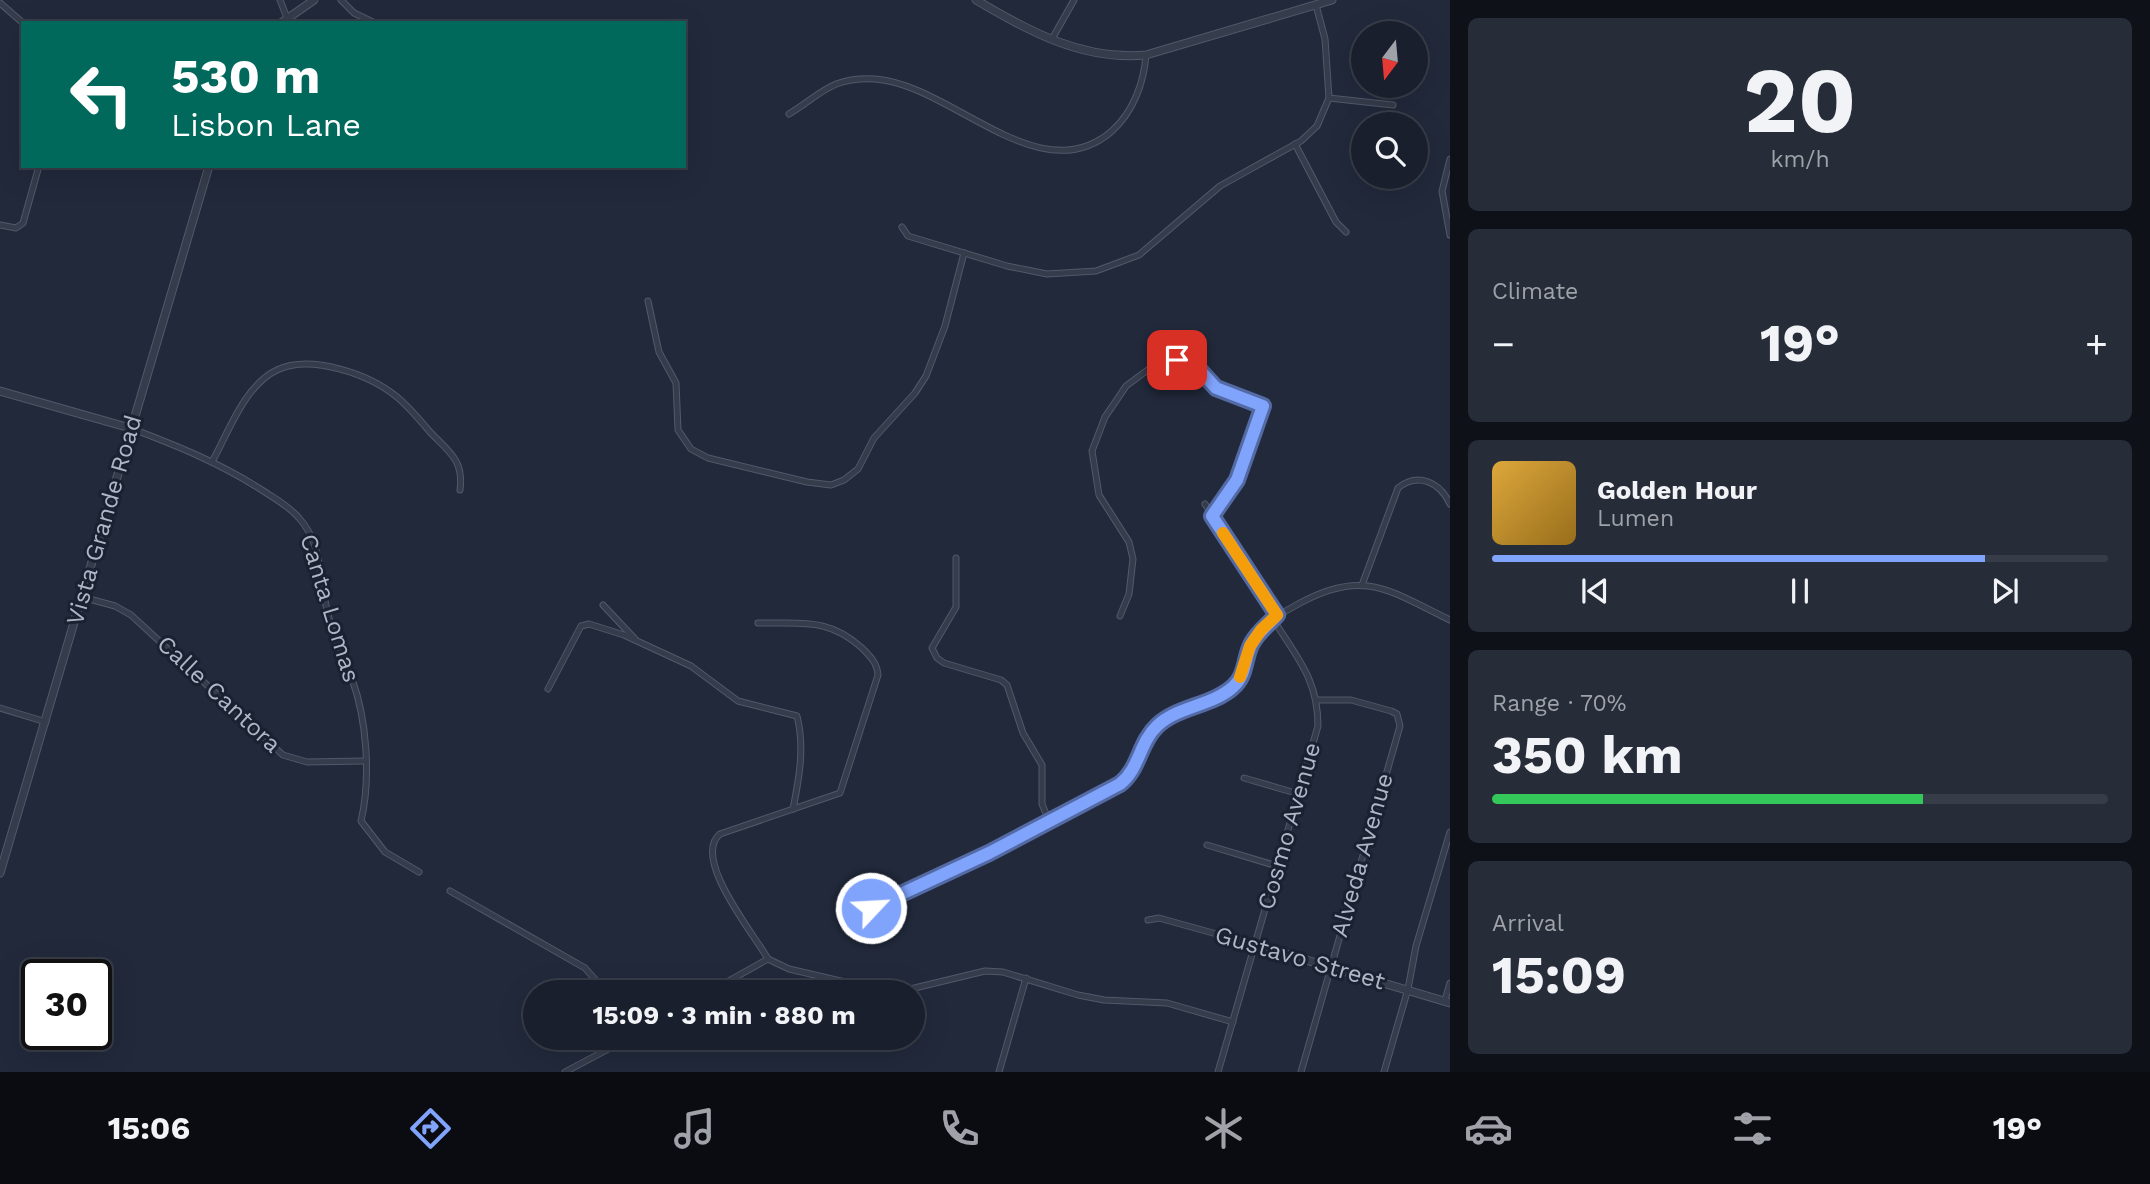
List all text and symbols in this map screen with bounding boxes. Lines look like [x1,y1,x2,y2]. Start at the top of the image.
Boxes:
north arrow [1351,21,1428,98]
map controls [1351,21,1428,189]
text: 530 m [171,47,320,105]
text: 20 [1744,47,1856,154]
icon: left [56,49,147,140]
text: Lisbon Lane [171,106,361,144]
button: search [1351,112,1428,189]
text: km/h [1770,146,1830,173]
text: Climate [1492,278,1578,305]
text: 19° [1760,313,1840,374]
text: − [1492,322,1515,366]
text: + [2085,322,2108,366]
pin [1147,330,1207,390]
icon: arrive [1158,341,1196,379]
street label: Vista Grande Road [61,412,147,628]
text: Golden Hour [1597,475,1757,505]
text: Lumen [1597,505,1674,532]
street label: Canta Lomas [294,531,366,685]
icon: previous [1576,572,1614,610]
icon: pause [1781,572,1819,610]
icon: next [1986,572,2024,610]
street label: Calle Cantora [151,630,287,758]
text: Range · 70% [1492,690,1626,717]
text: 350 km [1492,725,1683,786]
street label: Cosmo Avenue [1252,739,1326,913]
street label: Alveda Avenue [1325,770,1399,940]
position arrow [834,871,908,945]
text: Arrival [1492,910,1564,937]
street label: Gustavo Street [1212,920,1388,996]
text: 15:09 [1492,945,1626,1006]
speed limit sign: 30 [21,959,112,1050]
text: 15:09 · 3 min · 880 m [592,1000,856,1030]
icon: directions [406,1104,455,1153]
icon: music [670,1104,719,1153]
icon: phone [935,1104,984,1153]
icon: climate [1199,1104,1248,1153]
icon: car [1464,1104,1513,1153]
icon: filters [1728,1104,1777,1153]
text: 15:06 [108,1109,190,1147]
text: 19° [1993,1109,2042,1147]

